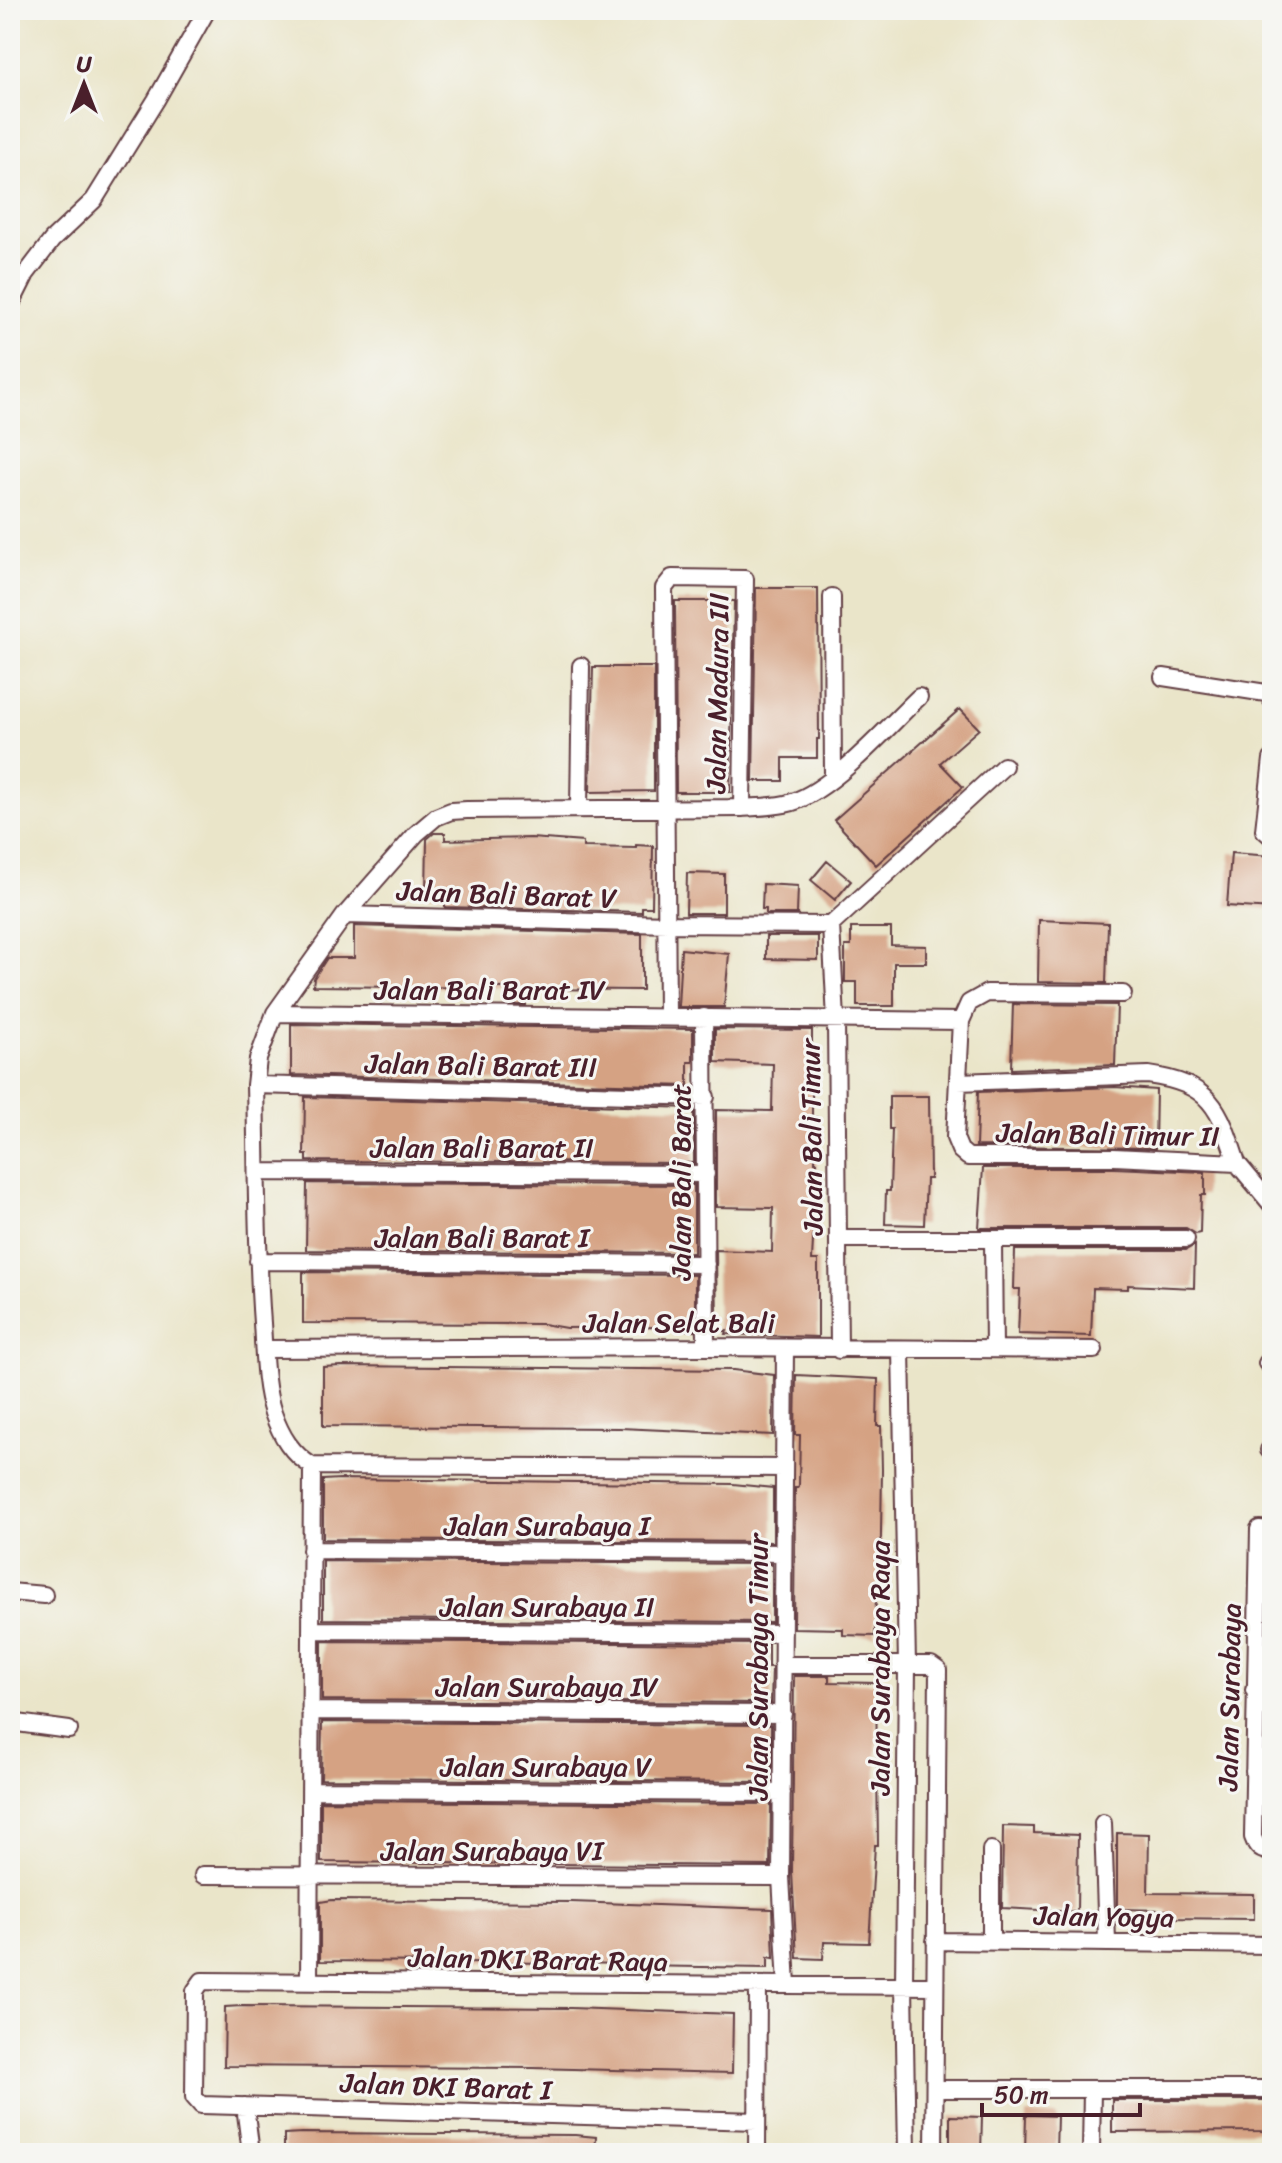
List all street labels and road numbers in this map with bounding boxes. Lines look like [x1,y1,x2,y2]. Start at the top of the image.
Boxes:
street label: Jalan Madura III [691,592,744,795]
street label: Jalan Bali Barat V [395,866,618,923]
street label: Jalan Bali Barat IV [373,965,606,1014]
street label: Jalan Bali Timur [785,1037,838,1237]
street label: Jalan Bali Barat III [364,1039,598,1092]
street label: Jalan Bali Barat [656,1084,705,1281]
street label: Jalan Bali Timur II [995,1108,1220,1161]
street label: Jalan Bali Barat II [369,1123,594,1172]
street label: Jalan Bali Barat I [374,1213,591,1262]
street label: Jalan Selat Bali [582,1298,776,1347]
street label: Jalan Surabaya I [443,1501,652,1550]
street label: Jalan Surabaya Timur [733,1532,782,1801]
street label: Jalan Surabaya Raya [855,1540,904,1796]
street label: Jalan Surabaya II [439,1582,655,1631]
street label: Jalan Surabaya [1203,1603,1256,1792]
street label: Jalan Surabaya IV [435,1662,659,1711]
street label: Jalan Surabaya V [439,1742,652,1791]
street label: Jalan Surabaya VI [380,1826,605,1875]
street label: Jalan Yogya [1032,1891,1175,1942]
street label: Jalan DKI Barat Raya [407,1933,668,1986]
street label: Jalan DKI Barat I [338,2058,554,2115]

